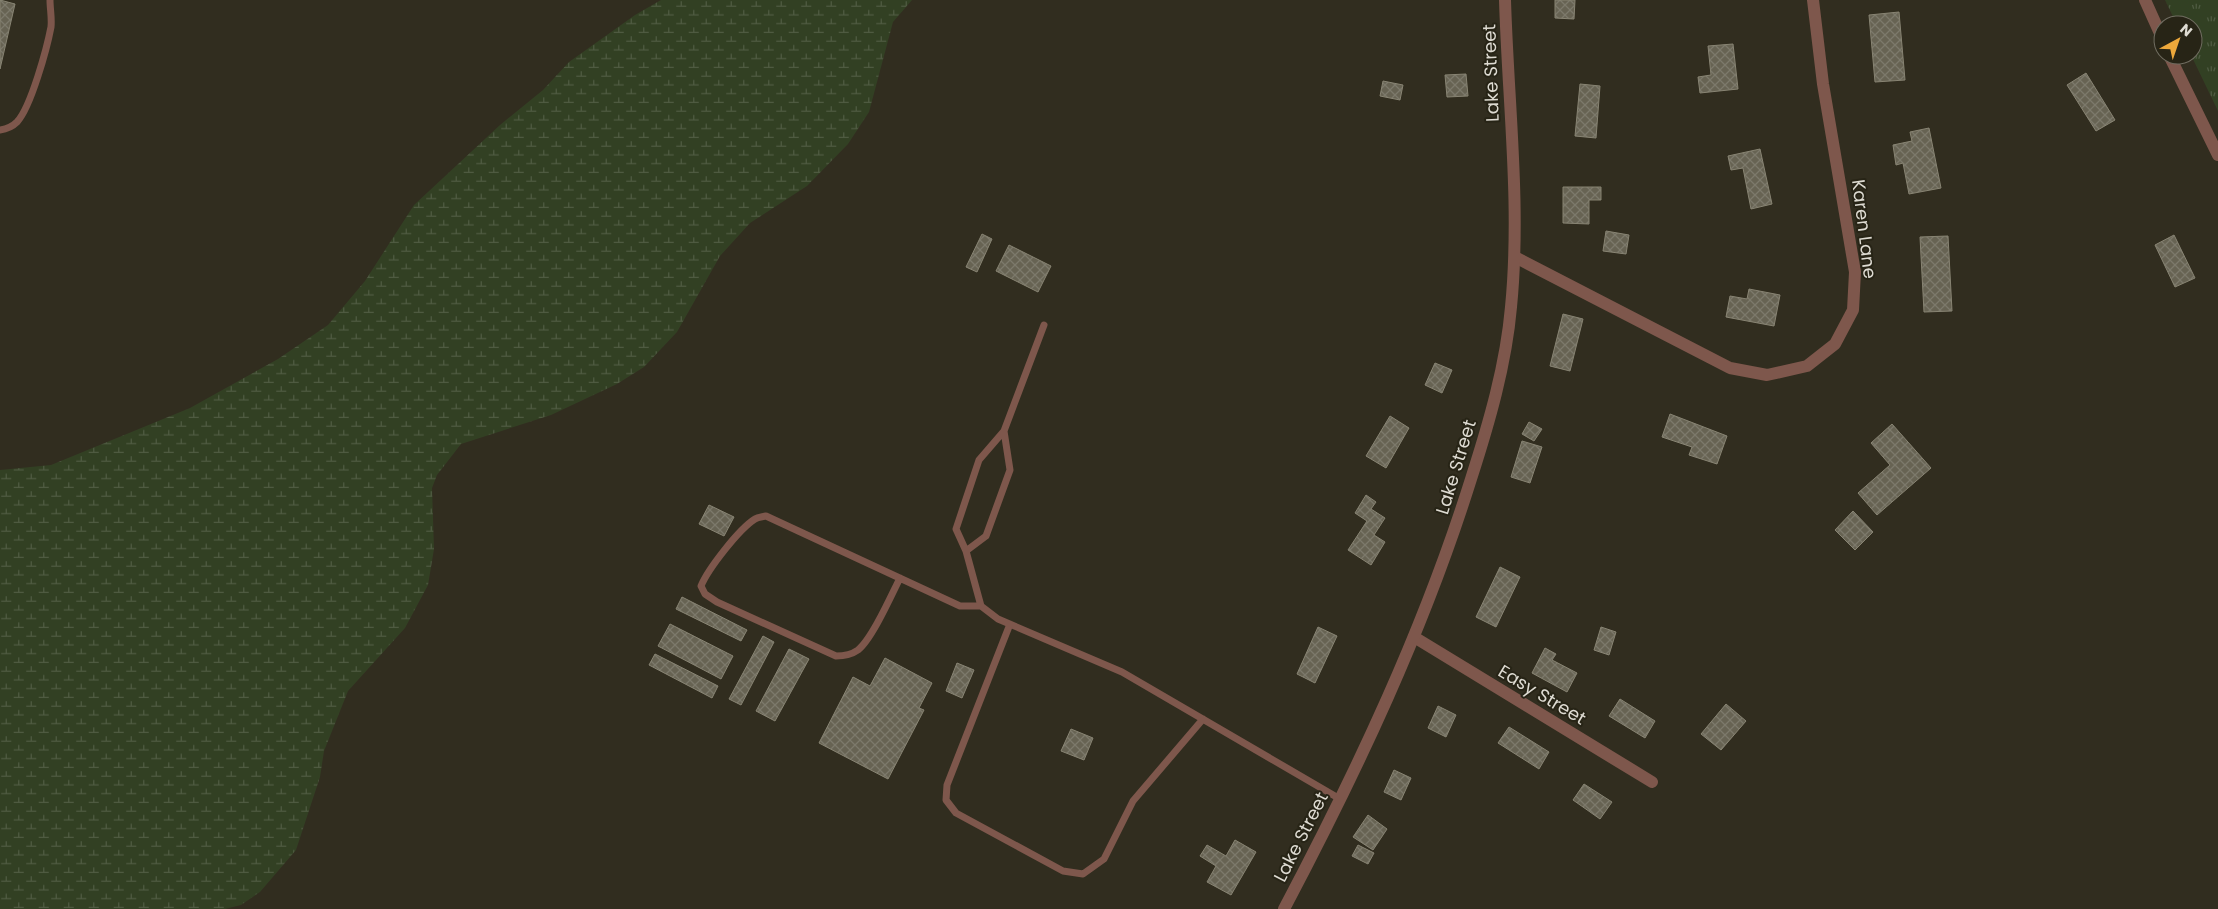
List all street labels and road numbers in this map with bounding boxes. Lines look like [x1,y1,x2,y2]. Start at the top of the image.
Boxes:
street label: Lake Street [1476,24,1505,122]
street label: Karen Lane [1846,178,1883,280]
street label: Lake Street [1429,416,1482,517]
street label: Easy Street [1494,659,1591,731]
street label: Lake Street [1267,787,1334,886]

